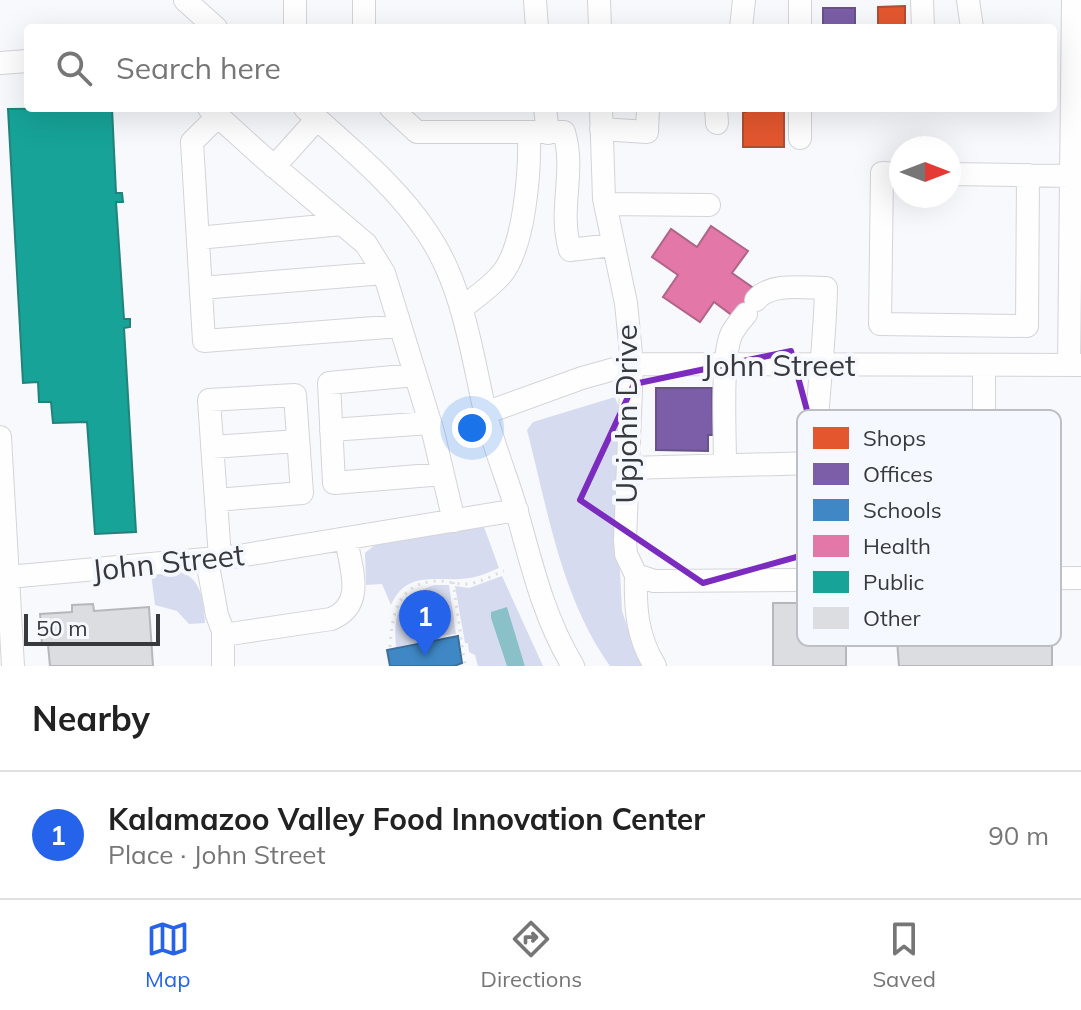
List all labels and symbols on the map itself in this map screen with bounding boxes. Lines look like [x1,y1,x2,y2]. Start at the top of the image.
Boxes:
north arrow [889,136,961,208]
street label: Upjohn Drive [607,324,645,504]
street label: John Street [703,346,855,384]
your location [452,408,492,448]
legend [797,410,1061,646]
text: Shops [863,424,926,452]
text: Offices [863,460,933,488]
text: Schools [863,496,942,524]
text: Health [863,532,931,560]
street label: John Street [90,535,246,589]
text: Public [863,568,925,596]
pin: 1 [399,590,451,656]
text: Other [863,604,921,632]
scale bar [24,610,160,646]

